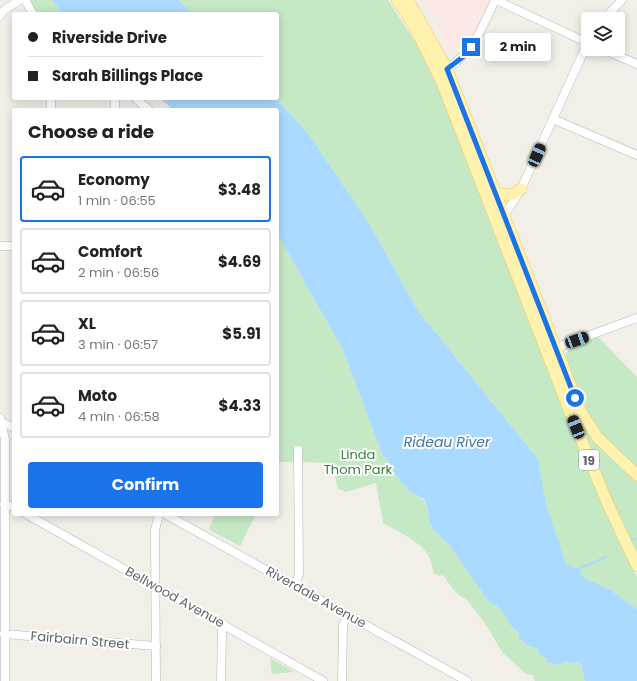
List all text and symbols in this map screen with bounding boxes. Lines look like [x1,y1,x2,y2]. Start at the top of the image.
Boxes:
map controls [581,12,625,56]
button: layers [581,12,625,56]
text: Riverside Drive [52,27,167,48]
callout: 2 min [485,33,551,61]
text: 2 min [500,37,536,56]
route end [462,38,480,56]
text: Sarah Billings Place [52,65,203,86]
text: Choose a ride [28,119,154,144]
car [527,142,547,168]
text: Economy [78,169,150,190]
icon: car [30,171,66,207]
text: $3.48 [218,179,261,200]
text: 1 min · 06:55 [78,191,156,210]
text: Comfort [78,241,142,262]
icon: car [30,243,66,279]
text: $4.69 [218,251,261,272]
text: 2 min · 06:56 [78,263,159,282]
text: XL [78,313,96,334]
icon: car [30,315,66,351]
text: $5.91 [222,323,261,344]
car [564,330,590,350]
text: 3 min · 06:57 [78,335,158,354]
text: Moto [78,385,117,406]
icon: car [30,387,66,423]
route start [566,389,584,407]
text: $4.33 [219,395,261,416]
text: 4 min · 06:58 [78,407,160,426]
car [566,414,586,440]
water label: Rideau River [404,432,491,452]
park label: Linda Thom Park [324,445,392,479]
road number: 19 [579,450,599,470]
button: Confirm [28,462,263,508]
street label: Riverdale Avenue [262,561,370,633]
street label: Bellwood Avenue [122,562,228,632]
street label: Fairbairn Street [30,626,130,654]

